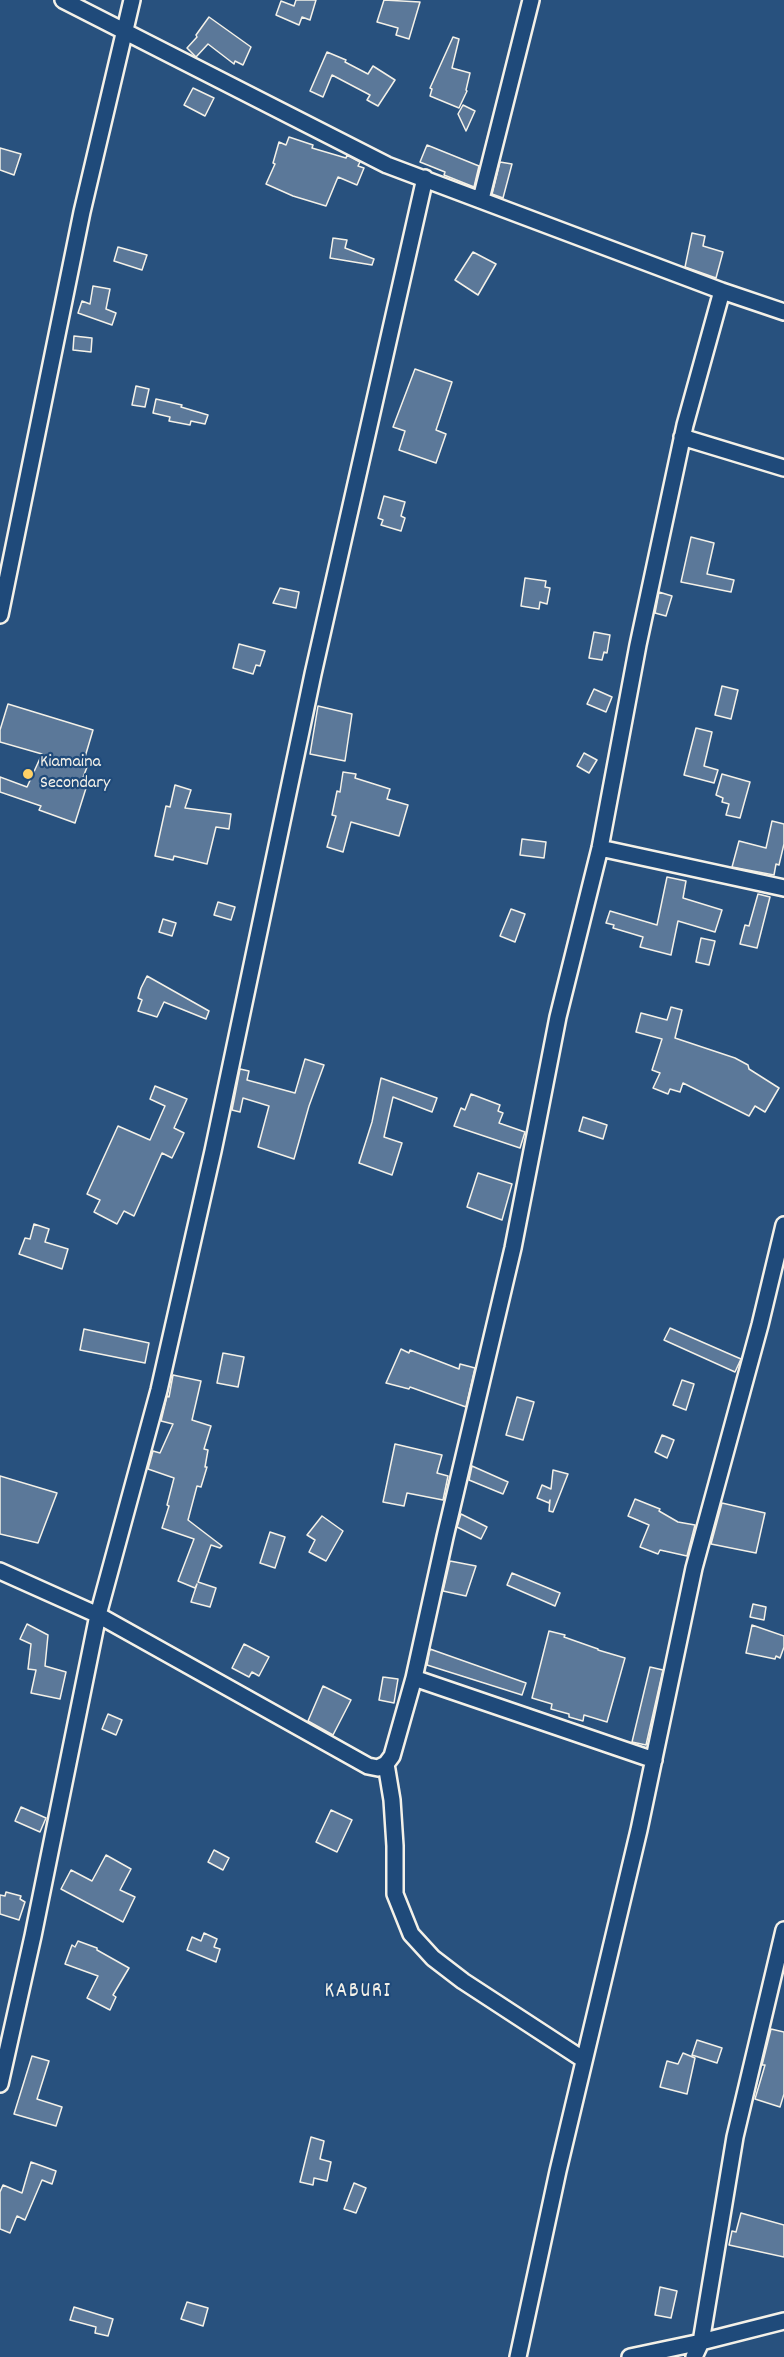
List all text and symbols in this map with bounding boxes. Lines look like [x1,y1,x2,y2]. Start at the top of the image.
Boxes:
place label: Kiamaina Secondary [40,753,110,795]
marker: Kiamaina Secondary [21,767,35,781]
district label: KABURI [325,1980,391,2006]

